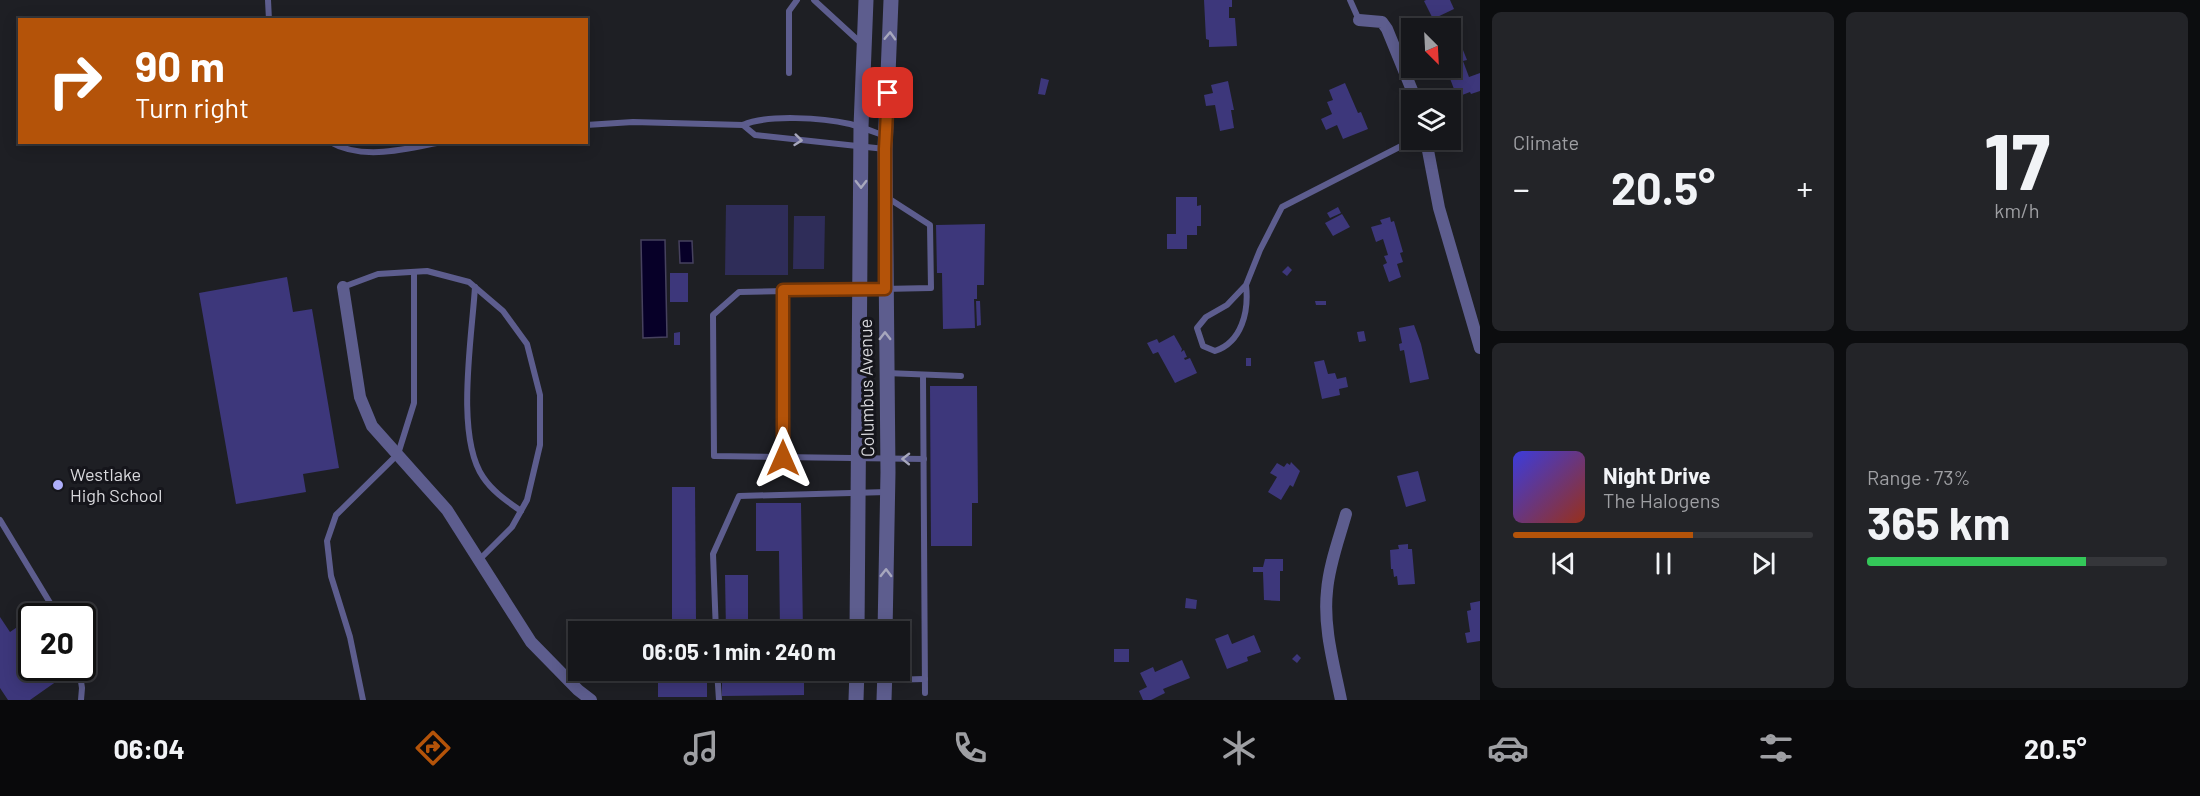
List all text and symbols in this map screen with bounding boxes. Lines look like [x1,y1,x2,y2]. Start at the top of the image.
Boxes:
north arrow [1401,18,1461,78]
map controls [1401,18,1461,150]
one-way arrow [883,32,896,41]
text: 90 m [135,40,225,90]
icon: right [36,42,114,120]
pin [862,67,913,118]
icon: arrive [871,76,904,109]
button: layers [1401,90,1461,150]
text: Turn right [135,91,249,123]
text: 17 [1984,112,2050,206]
text: Climate [1513,130,1579,154]
one-way arrow [794,133,803,145]
text: 20.5° [1611,160,1715,214]
text: − [1513,168,1530,208]
text: + [1797,168,1813,208]
one-way arrow [855,180,867,189]
text: km/h [1994,198,2040,222]
street label: Columbus Avenue [854,319,878,457]
one-way arrow [879,332,891,341]
position arrow [751,426,815,490]
one-way arrow [901,452,910,465]
text: Night Drive [1603,462,1711,488]
place label: Westlake High School [70,463,163,506]
text: Range · 73% [1867,465,1971,489]
marker: Westlake High School [51,478,65,492]
text: The Halogens [1603,488,1720,512]
text: 365 km [1867,495,2010,549]
icon: previous [1547,547,1580,580]
icon: pause [1647,547,1680,580]
icon: next [1747,547,1780,580]
one-way arrow [880,569,892,578]
speed limit sign: 20 [18,603,96,681]
text: 06:05 · 1 min · 240 m [642,638,836,664]
icon: directions [412,727,454,769]
icon: music [680,727,722,769]
icon: phone [949,727,991,769]
icon: climate [1218,727,1260,769]
icon: car [1487,727,1529,769]
icon: filters [1755,727,1797,769]
text: 06:04 [113,732,185,764]
text: 20.5° [2024,732,2087,764]

